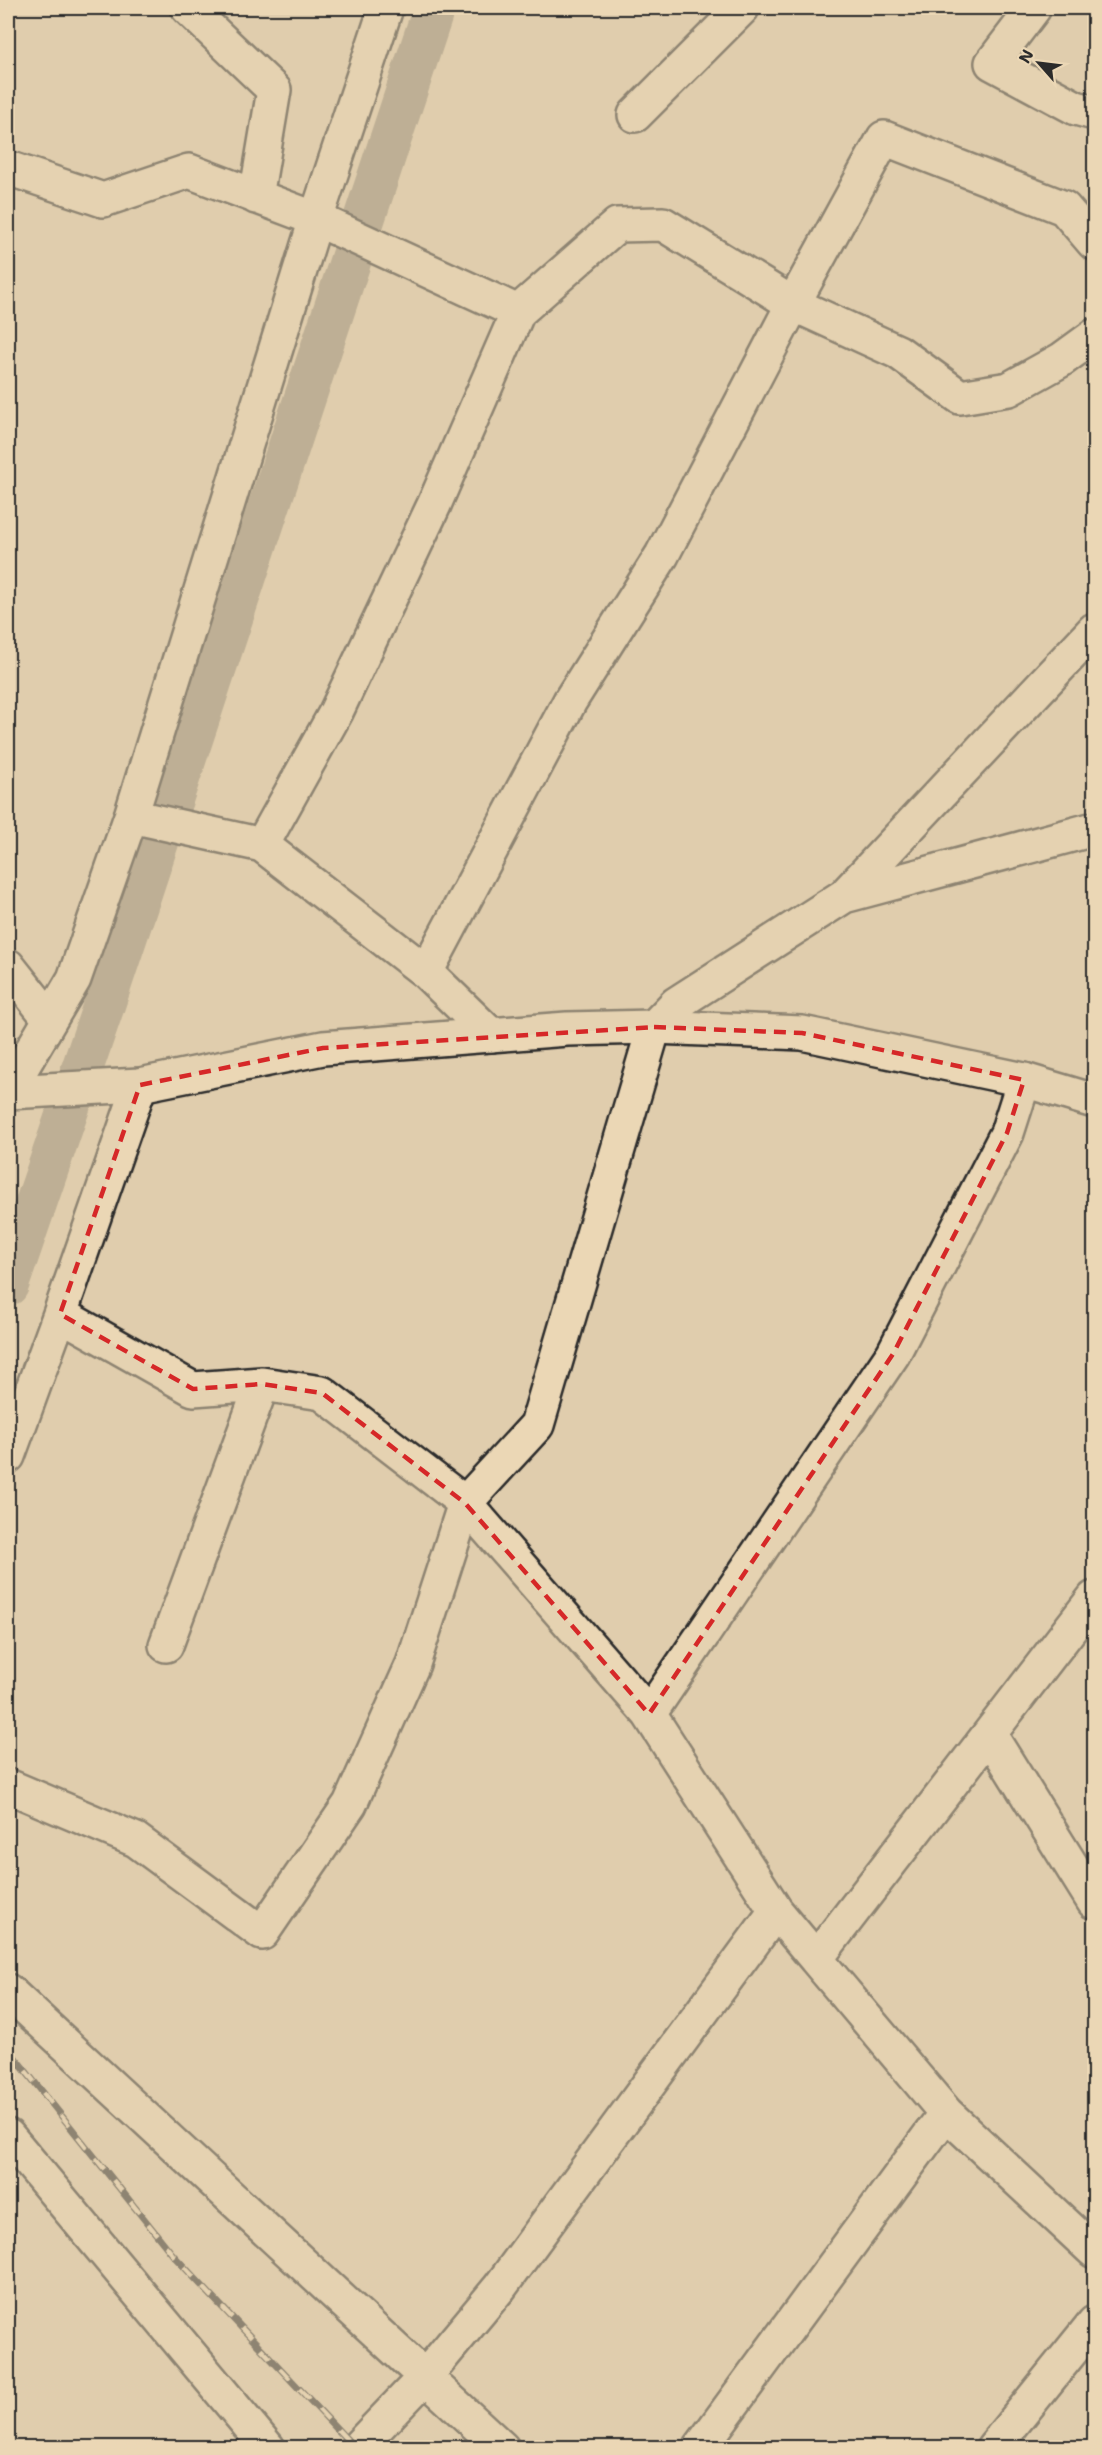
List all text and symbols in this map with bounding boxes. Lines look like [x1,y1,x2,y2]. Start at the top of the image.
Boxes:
north arrow [1009,33,1069,93]
text: N [1014,46,1038,67]

